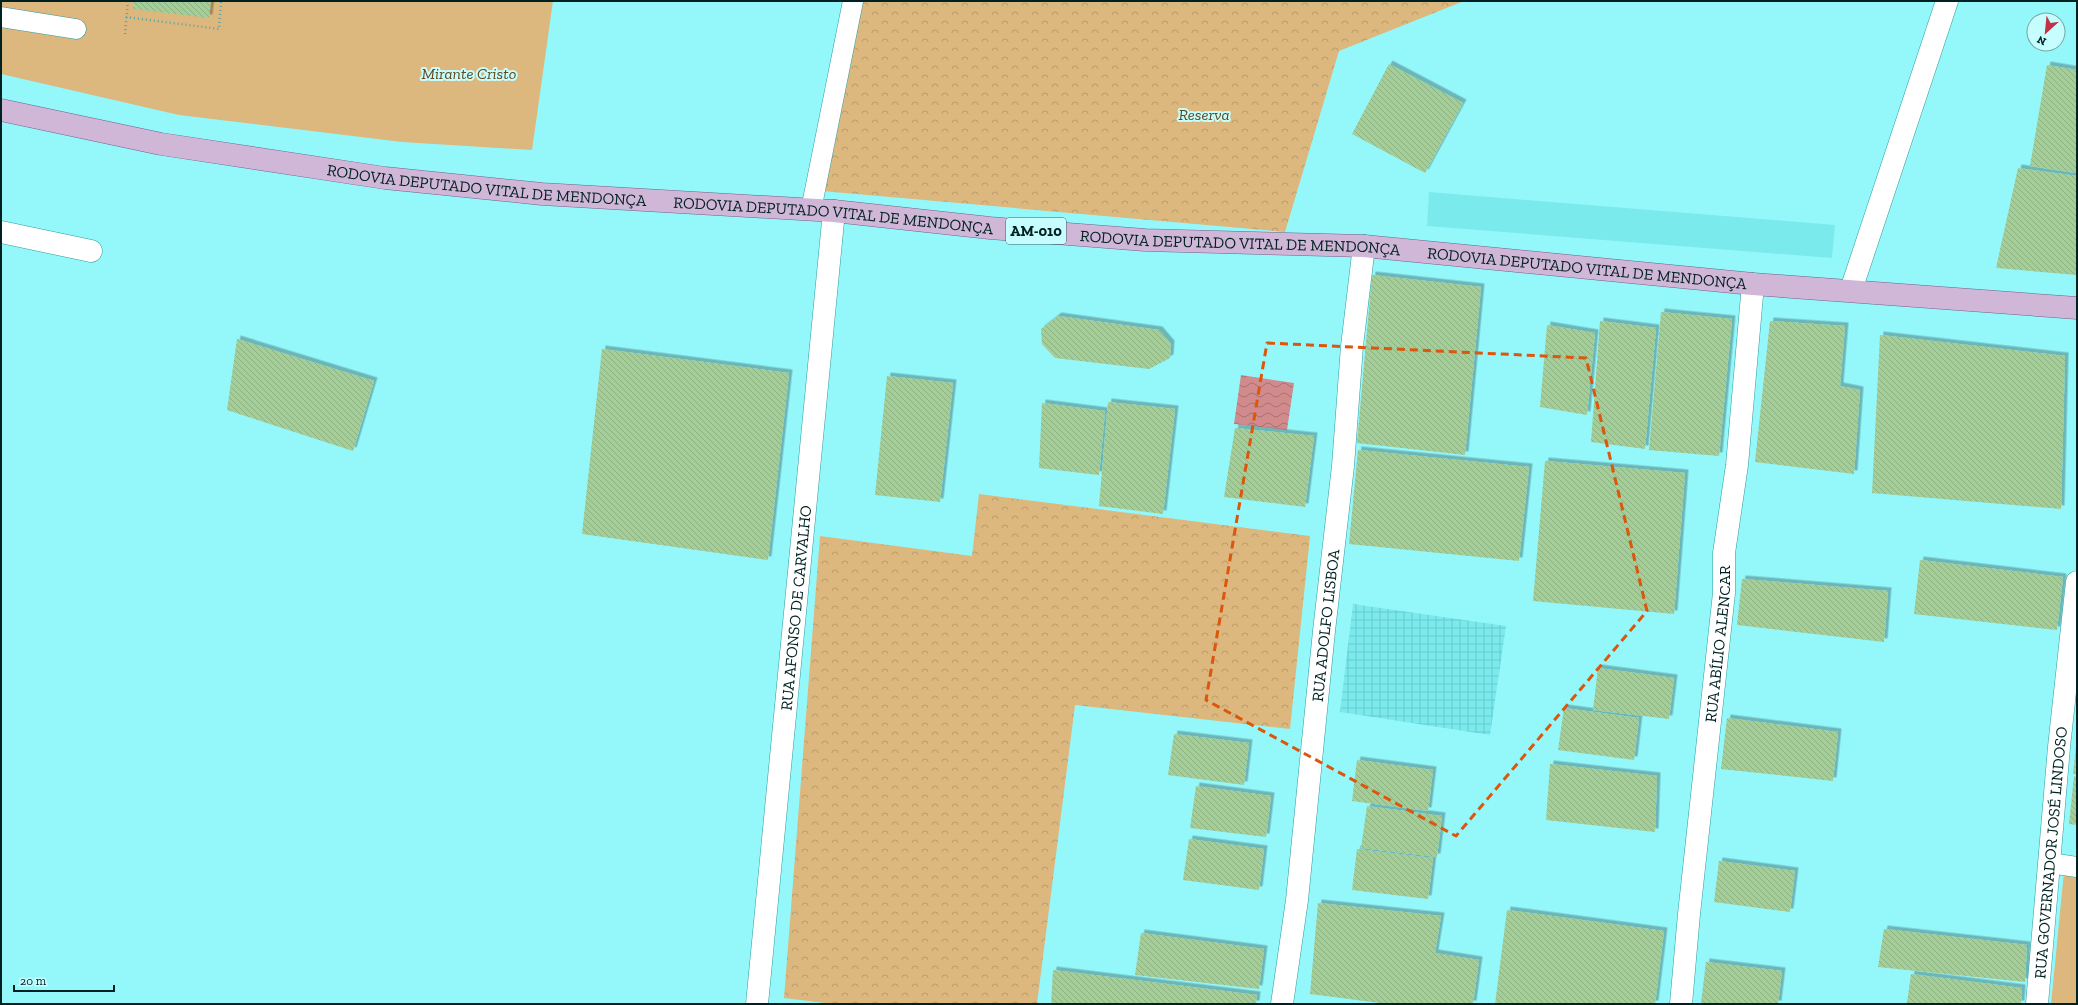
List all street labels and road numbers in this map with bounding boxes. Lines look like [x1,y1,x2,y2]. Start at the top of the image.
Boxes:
street label: RODOVIA DEPUTADO VITAL DE MENDONÇA [326,160,648,210]
street label: RODOVIA DEPUTADO VITAL DE MENDONÇA [673,193,995,238]
road number: AM-010 [1006,218,1066,244]
street label: RODOVIA DEPUTADO VITAL DE MENDONÇA [1079,226,1402,260]
street label: RODOVIA DEPUTADO VITAL DE MENDONÇA [1426,243,1748,293]
street label: RUA AFONSO DE CARVALHO [777,504,815,711]
street label: RUA ADOLFO LISBOA [1308,548,1343,703]
street label: RUA ABÍLIO ALENCAR [1701,565,1734,724]
street label: RUA GOVERNADOR JOSÉ LINDOSO [2030,725,2071,979]

